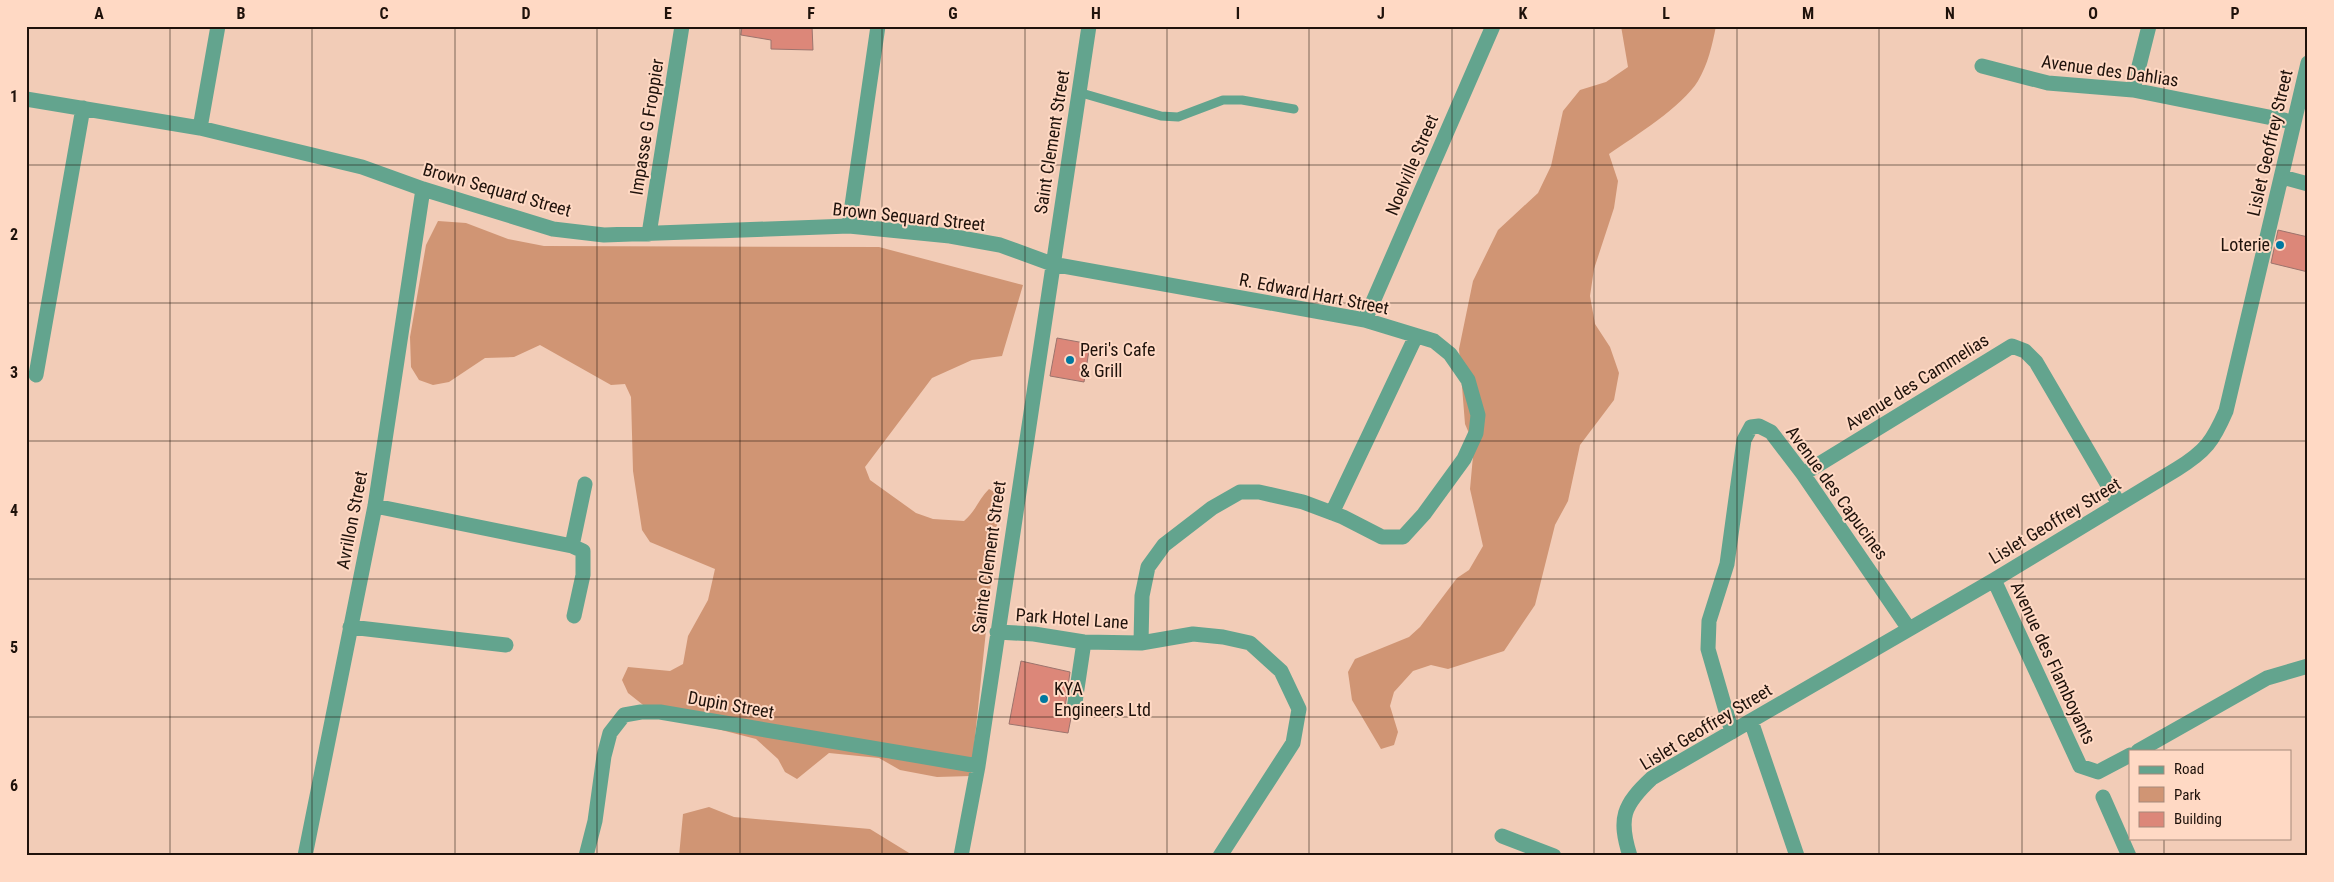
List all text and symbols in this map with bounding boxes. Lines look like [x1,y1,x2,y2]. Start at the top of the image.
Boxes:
text: A [94,4,104,23]
text: B [237,4,246,23]
text: C [379,4,389,23]
text: D [521,4,531,23]
text: E [664,4,672,23]
text: F [807,4,815,23]
text: G [948,4,958,23]
text: H [1091,4,1101,23]
text: I [1236,4,1240,23]
text: J [1377,4,1385,23]
text: K [1519,4,1528,23]
text: L [1662,4,1670,23]
text: M [1802,4,1814,23]
text: N [1945,4,1955,23]
text: O [2088,4,2098,23]
text: P [2230,4,2240,23]
street label: Avenue des Dahlias [2040,50,2180,91]
street label: Impasse G Froppier [625,57,668,197]
street label: Saint Clement Street [1030,68,1073,215]
street label: Lislet Geoffrey Street [2242,68,2297,218]
text: 1 [10,87,18,106]
street label: Noelville Street [1381,111,1442,218]
street label: Brown Sequard Street [421,158,574,221]
street label: Brown Sequard Street [832,198,986,235]
text: 2 [10,225,18,244]
place label: Loterie [2221,234,2270,255]
marker: Loterie [2274,239,2286,251]
street label: R. Edward Hart Street [1237,269,1391,318]
street label: Avenue des Cammelias [1841,329,1992,434]
place label: Peri's Cafe & Grill [1080,339,1155,381]
marker: Peri's Cafe & Grill [1064,354,1076,366]
text: 3 [10,363,18,382]
street label: Avenue des Capucines [1782,422,1893,564]
street label: Avrillon Street [332,469,371,571]
street label: Lislet Geoffrey Street [1985,473,2124,568]
street label: Sainte Clement Street [967,479,1010,635]
text: 4 [10,501,18,520]
street label: Avenue des Flamboyants [2007,578,2100,747]
street label: Park Hotel Lane [1015,604,1129,633]
text: 5 [10,638,18,657]
place label: KYA Engineers Ltd [1054,678,1151,720]
street label: Lislet Geoffrey Street [1636,679,1775,774]
street label: Dupin Street [686,687,776,722]
marker: KYA Engineers Ltd [1038,693,1050,705]
legend [2129,750,2292,840]
text: Road [2174,760,2204,778]
text: 6 [10,776,18,795]
text: Park [2174,786,2201,804]
text: Building [2174,810,2222,828]

